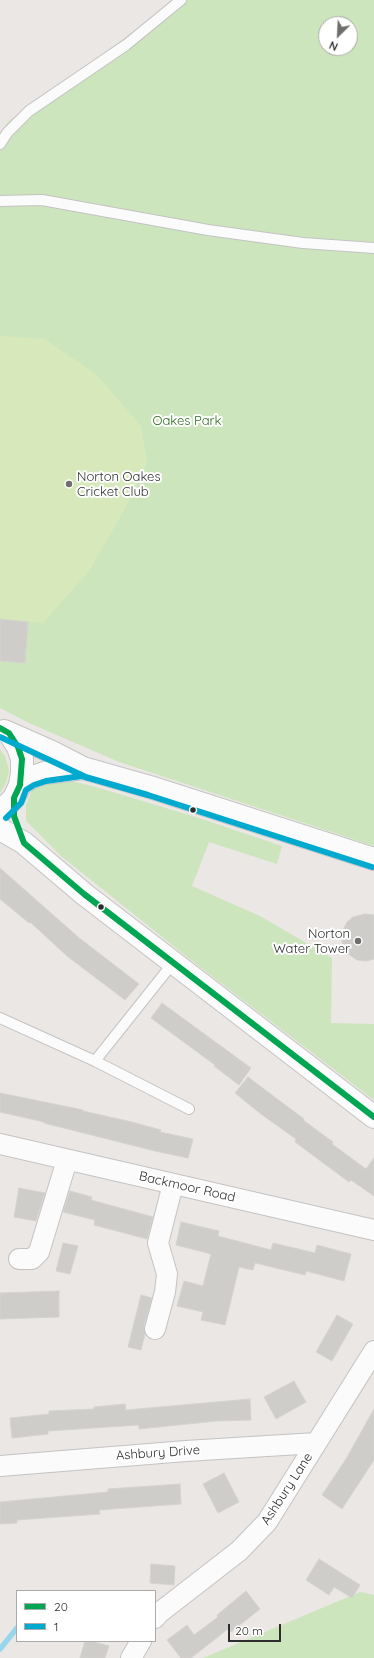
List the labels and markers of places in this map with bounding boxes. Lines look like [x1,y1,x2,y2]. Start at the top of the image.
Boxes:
place label: Norton Oakes Cricket Club [77,469,161,500]
marker: Norton Oakes Cricket Club [64,479,74,489]
unlabelled marker [188,805,198,815]
unlabelled marker [96,902,106,912]
place label: Norton Water Tower [273,926,350,957]
marker: Norton Water Tower [353,936,363,946]

